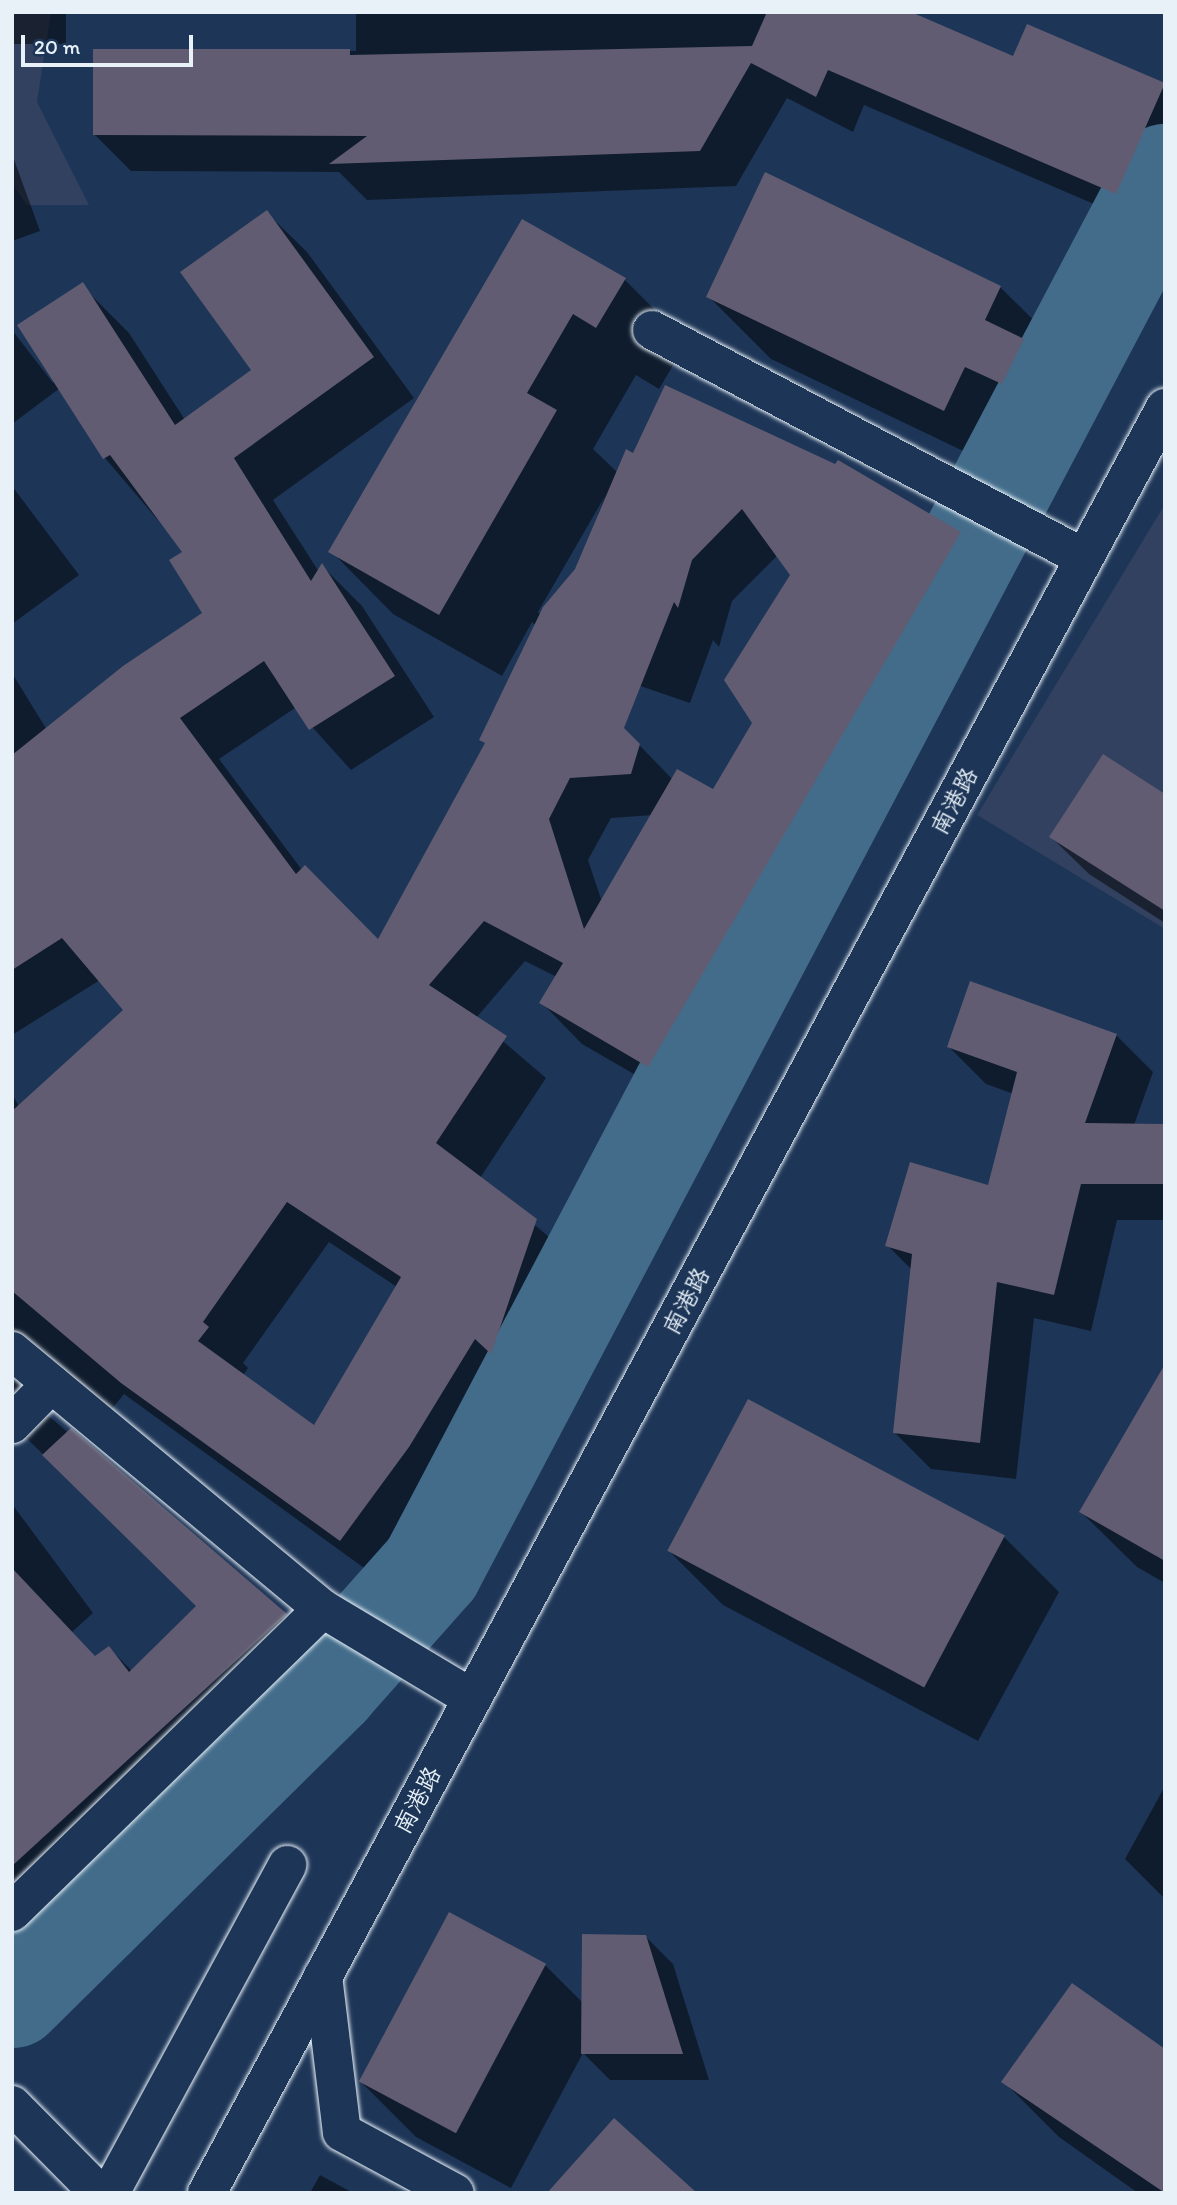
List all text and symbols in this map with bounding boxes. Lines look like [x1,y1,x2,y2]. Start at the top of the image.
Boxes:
scale bar [24,21,196,65]
text: 20 m [34,34,80,59]
street label: 南港路 [924,762,984,840]
street label: 南港路 [656,1262,716,1340]
street label: 南港路 [387,1761,447,1839]

